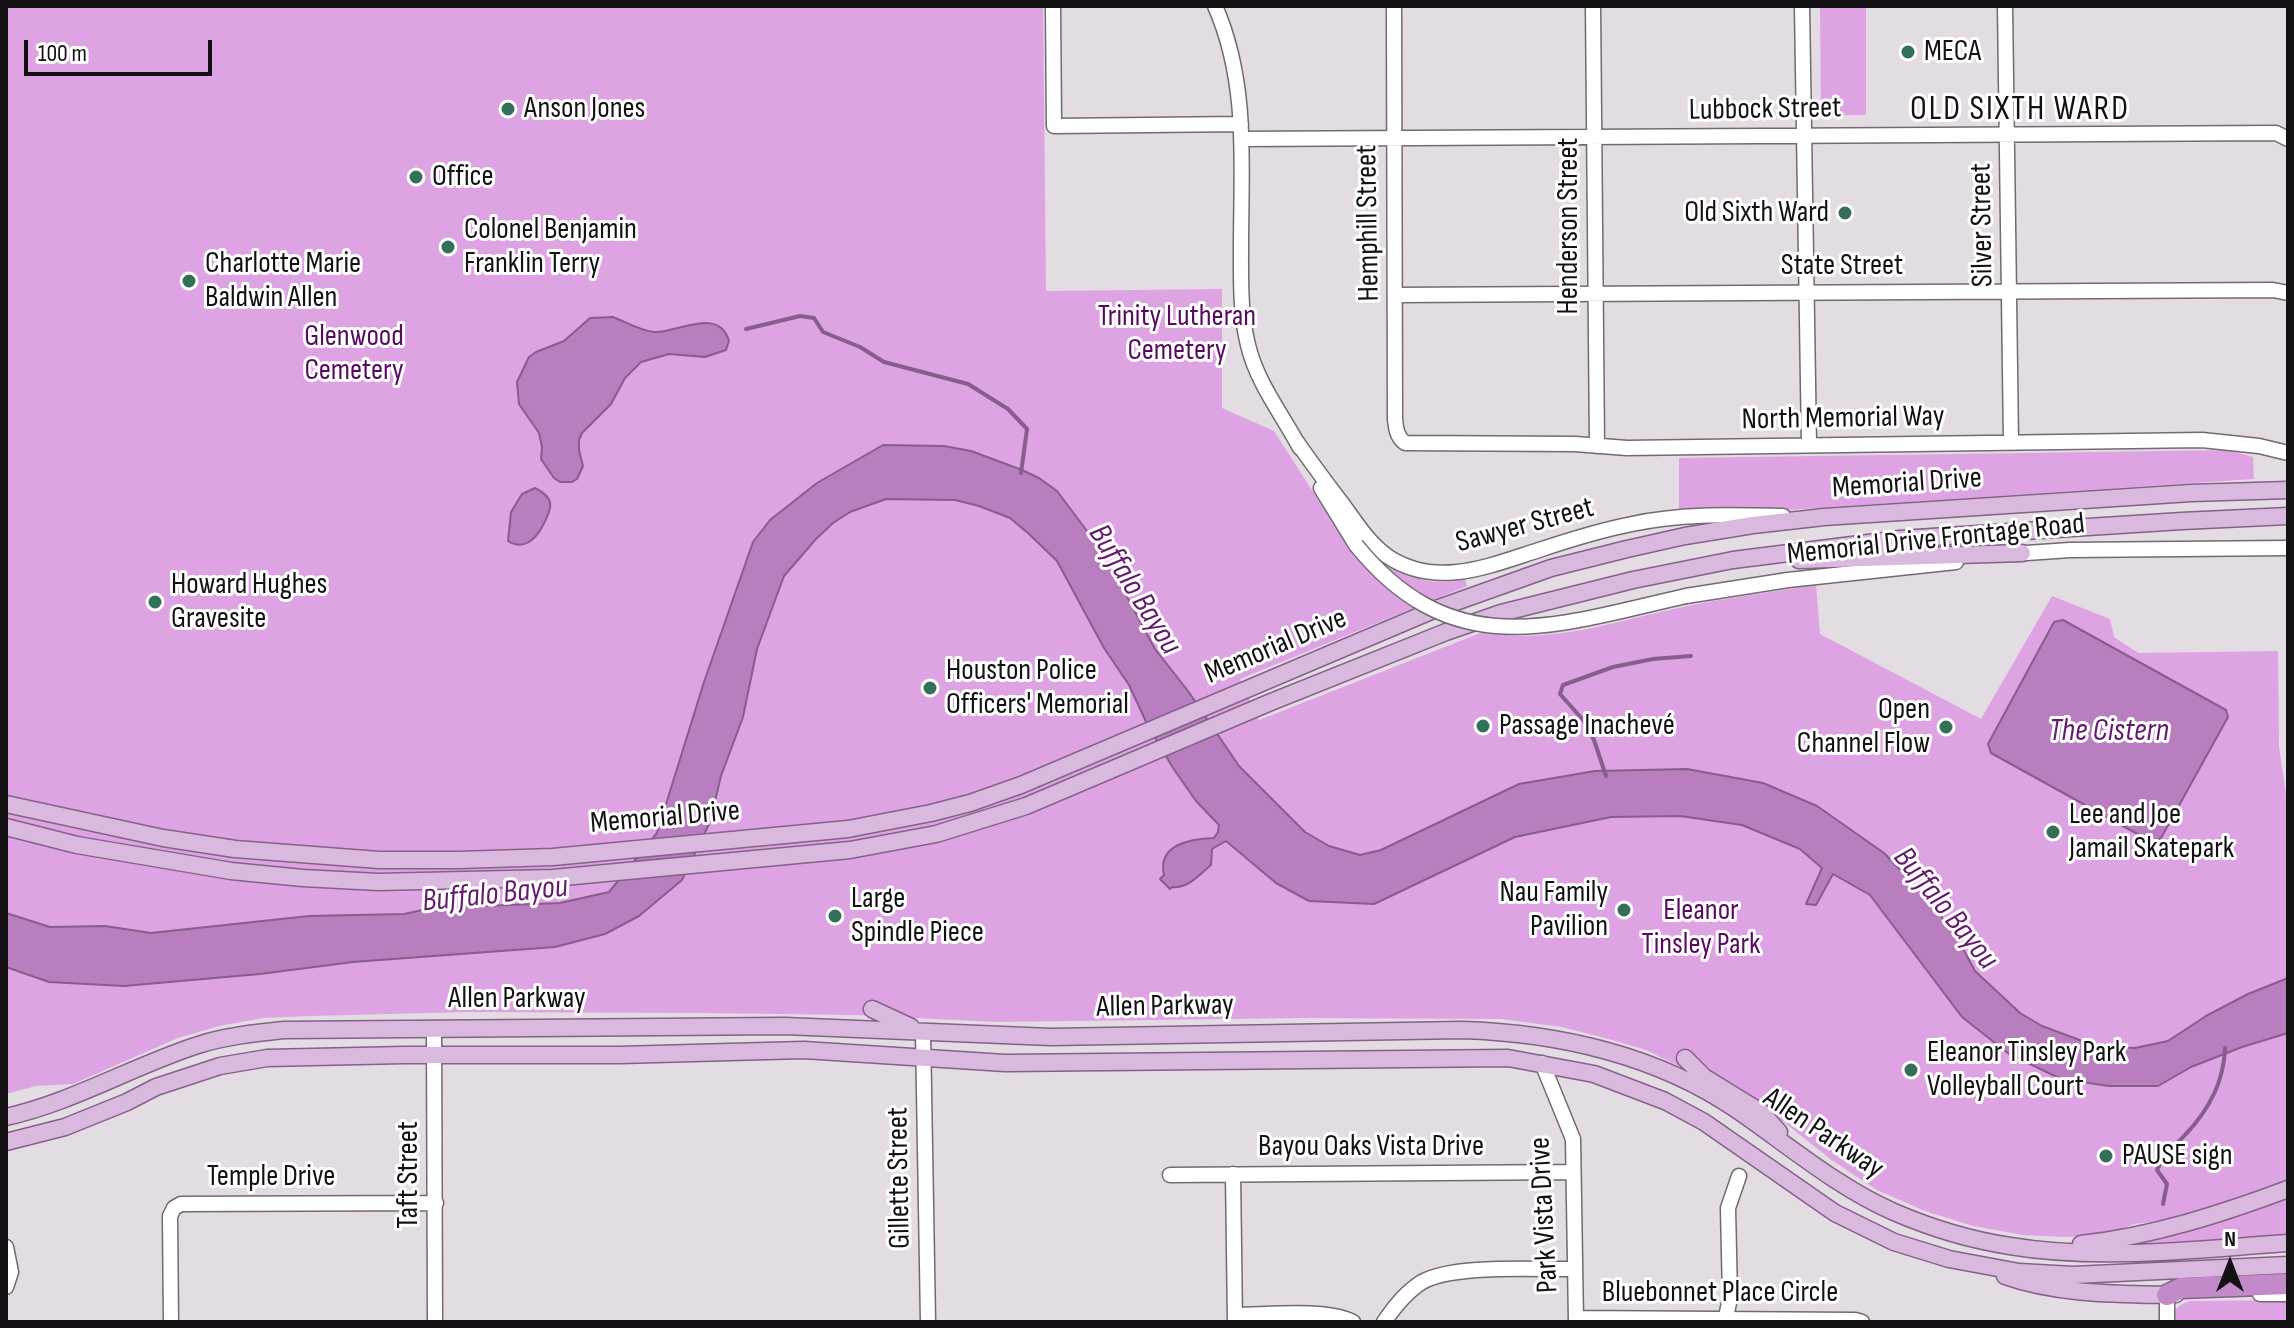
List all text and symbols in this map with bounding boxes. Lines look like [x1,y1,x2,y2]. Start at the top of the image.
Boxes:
scale bar [28,24,216,74]
place label: MECA [1924,34,1981,70]
text: 100 m [38,39,87,68]
marker: MECA [1899,43,1917,61]
district label: OLD SIXTH WARD [1910,90,2130,130]
place label: Anson Jones [524,91,645,127]
street label: Lubbock Street [1688,91,1842,129]
marker: Anson Jones [499,100,517,118]
street label: Henderson Street [1551,138,1587,314]
street label: Hemphill Street [1350,144,1388,302]
place label: Office [432,159,493,195]
street label: Silver Street [1964,163,2002,287]
marker: Office [407,168,425,186]
place label: Old Sixth Ward [1684,195,1829,231]
marker: Old Sixth Ward [1836,204,1854,222]
place label: Colonel Benjamin Franklin Terry [464,212,637,282]
marker: Colonel Benjamin Franklin Terry [439,238,457,256]
place label: Charlotte Marie Baldwin Allen [205,246,361,316]
street label: State Street [1781,248,1903,284]
marker: Charlotte Marie Baldwin Allen [180,272,198,290]
park label: Trinity Lutheran Cemetery [1098,299,1256,370]
park label: Glenwood Cemetery [304,319,404,390]
street label: North Memorial Way [1741,399,1945,439]
street label: Memorial Drive [1831,461,1983,507]
street label: Sawyer Street [1452,490,1598,562]
street label: Memorial Drive Frontage Road [1785,506,2087,574]
water label: Buffalo Bayou [1079,518,1189,662]
place label: Howard Hughes Gravesite [171,567,327,638]
marker: Howard Hughes Gravesite [146,593,164,611]
street label: Memorial Drive [1200,601,1352,693]
place label: Houston Police Officers' Memorial [946,653,1129,724]
marker: Houston Police Officers' Memorial [921,679,939,697]
place label: Open Channel Flow [1797,692,1930,762]
place label: Passage Inachevé [1499,708,1675,744]
water label: The Cistern [2049,713,2169,751]
marker: Passage Inachevé [1474,717,1492,735]
marker: Open Channel Flow [1937,718,1955,736]
street label: Memorial Drive [589,794,741,842]
place label: Lee and Joe Jamail Skatepark [2069,797,2234,868]
marker: Lee and Joe Jamail Skatepark [2044,823,2062,841]
water label: Buffalo Bayou [1884,840,2006,978]
water label: Buffalo Bayou [420,868,570,922]
place label: Nau Family Pavilion [1499,875,1608,946]
place label: Large Spindle Piece [851,881,984,952]
park label: Eleanor Tinsley Park [1641,893,1761,964]
marker: Nau Family Pavilion [1615,901,1633,919]
marker: Large Spindle Piece [826,907,844,925]
street label: Allen Parkway [448,981,586,1017]
street label: Allen Parkway [1096,988,1234,1026]
place label: Eleanor Tinsley Park Volleyball Court [1927,1035,2126,1106]
marker: Eleanor Tinsley Park Volleyball Court [1902,1061,1920,1079]
street label: Allen Parkway [1756,1081,1890,1187]
street label: Gillette Street [881,1107,919,1249]
street label: Taft Street [391,1121,427,1229]
street label: Bayou Oaks Vista Drive [1258,1129,1484,1165]
street label: Park Vista Drive [1523,1136,1567,1294]
place label: PAUSE sign [2122,1138,2233,1174]
marker: PAUSE sign [2097,1147,2115,1165]
street label: Temple Drive [207,1159,335,1195]
north arrow [2190,1224,2270,1304]
text: N [2224,1226,2236,1253]
street label: Bluebonnet Place Circle [1602,1275,1838,1311]

